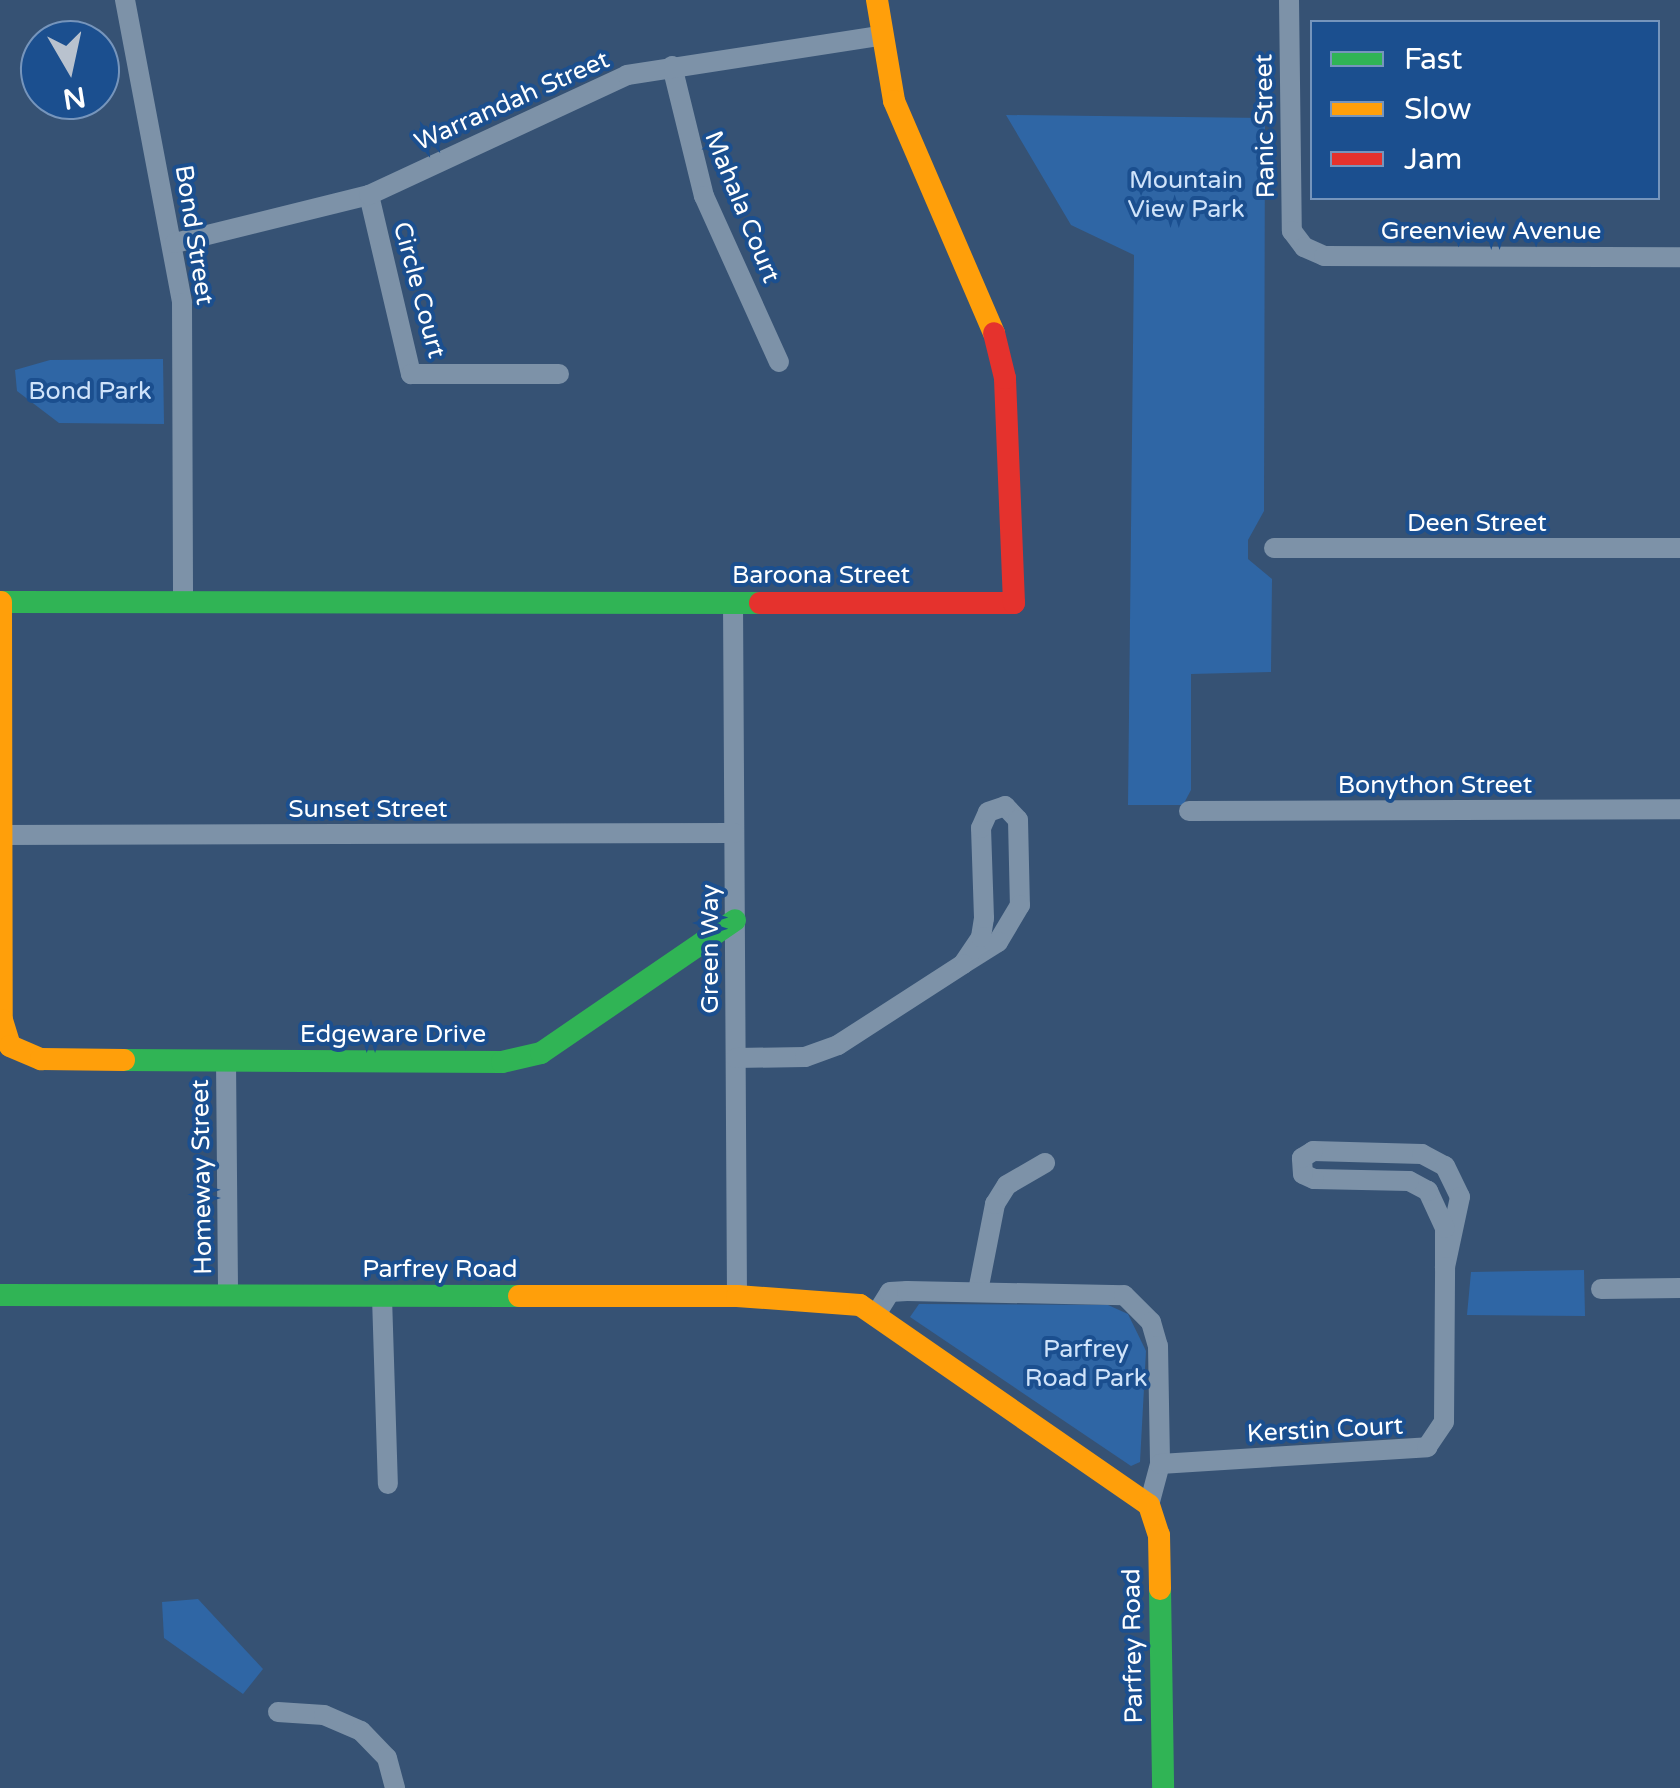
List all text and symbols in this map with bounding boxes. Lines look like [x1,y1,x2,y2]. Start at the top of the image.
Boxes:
north arrow [20,20,120,120]
legend [1310,20,1660,200]
text: Fast [1404,41,1463,78]
street label: Warrandah Street [410,45,614,157]
street label: Ranic Street [1249,53,1281,199]
text: N [61,79,88,116]
text: Slow [1404,91,1472,128]
street label: Mahala Court [698,127,786,287]
text: Jam [1404,141,1462,178]
street label: Bond Street [168,163,220,307]
park label: Mountain View Park [1127,166,1245,225]
street label: Greenview Avenue [1381,216,1601,246]
street label: Circle Court [386,219,452,361]
park label: Bond Park [28,376,152,406]
street label: Deen Street [1407,508,1547,538]
street label: Baroona Street [732,560,910,590]
street label: Bonython Street [1338,770,1532,800]
street label: Sunset Street [288,794,448,824]
street label: Green Way [695,884,725,1014]
street label: Edgeware Drive [300,1019,486,1049]
street label: Homeway Street [185,1079,219,1275]
street label: Parfrey Road [362,1254,518,1284]
park label: Parfrey Road Park [1025,1335,1147,1394]
street label: Kerstin Court [1246,1411,1404,1449]
street label: Parfrey Road [1117,1568,1149,1724]

